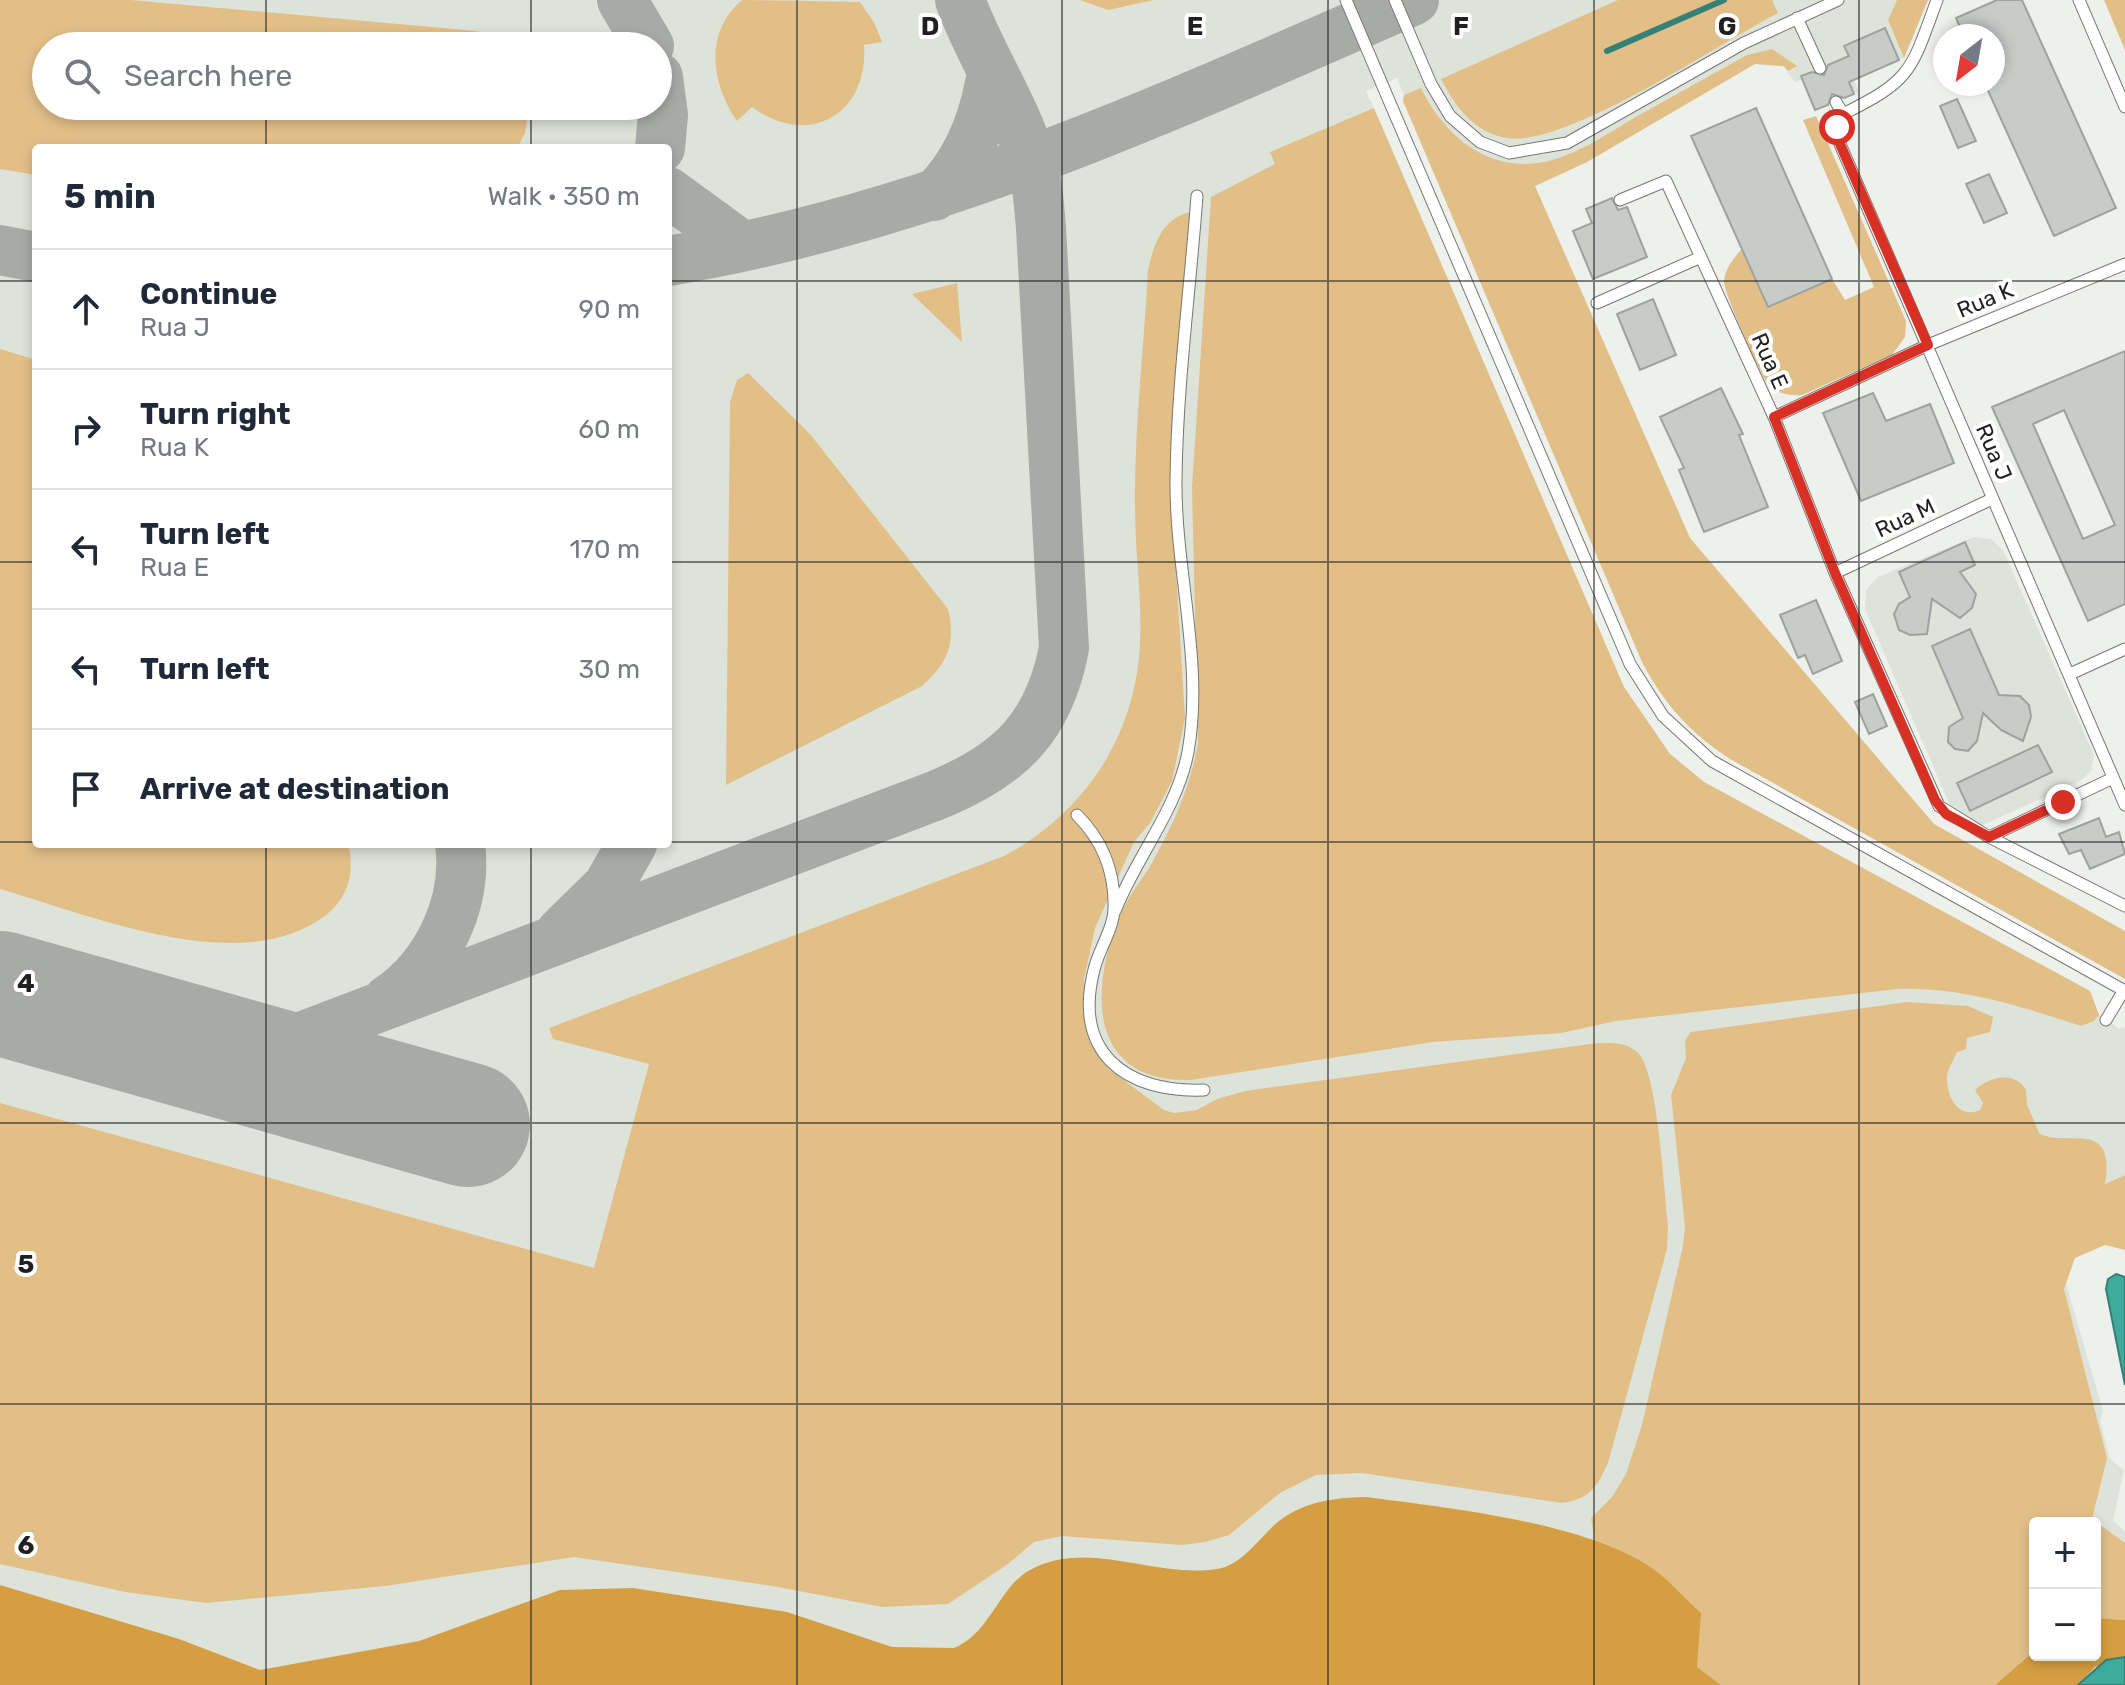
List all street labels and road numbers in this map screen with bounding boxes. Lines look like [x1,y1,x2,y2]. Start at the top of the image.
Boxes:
street label: Rua K [1953,276,2017,324]
street label: Rua E [1746,329,1794,393]
street label: Rua J [1970,420,2018,484]
street label: Rua M [1871,493,1939,543]

